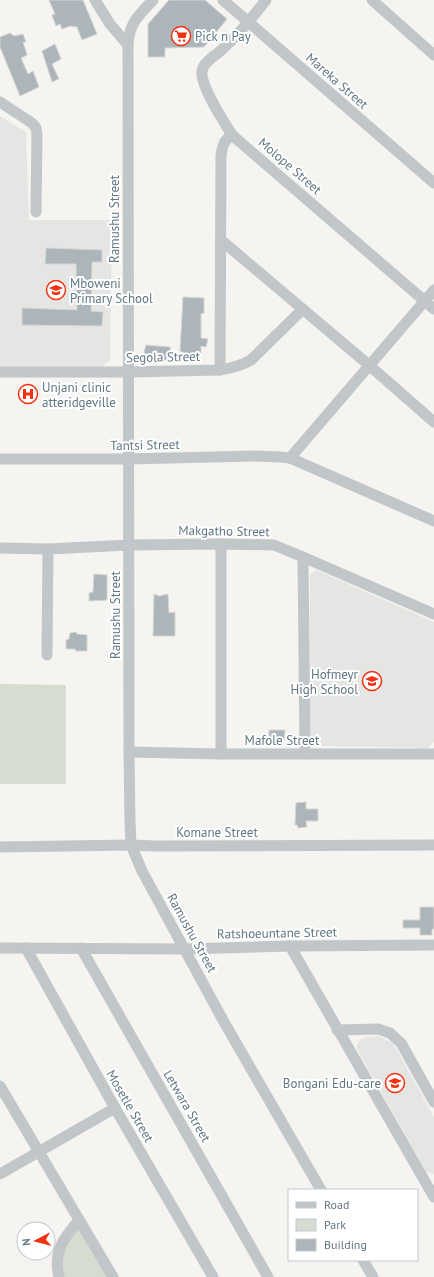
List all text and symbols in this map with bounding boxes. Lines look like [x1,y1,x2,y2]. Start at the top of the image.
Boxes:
supermarket icon: Pick n Pay [170,25,192,47]
place label: Pick n Pay [195,28,251,45]
street label: Mareka Street [302,49,372,113]
street label: Molope Street [255,134,326,198]
street label: Ramushu Street [106,174,123,263]
place label: Mboweni Primary School [70,275,153,307]
school or university icon: Mboweni Primary School [45,279,67,301]
street label: Segola Street [126,348,201,366]
place label: Unjani clinic atteridgeville [42,379,116,411]
hospital icon: Unjani clinic atteridgeville [17,383,39,405]
street label: Tantsi Street [110,436,180,454]
street label: Makgatho Street [178,522,270,540]
street label: Ramushu Street [107,570,124,659]
place label: Hofmeyr High School [291,666,359,698]
school or university icon: Hofmeyr High School [361,670,383,692]
street label: Mafole Street [245,732,320,749]
street label: Komane Street [176,824,258,841]
street label: Ramushu Street [163,890,221,976]
street label: Ratshoeuntane Street [217,923,338,943]
street label: Mosetle Street [102,1067,158,1146]
street label: Letwara Street [160,1067,215,1146]
school or university icon: Bongani Edu-care [384,1072,406,1094]
place label: Bongani Edu-care [283,1075,381,1092]
legend [288,1189,418,1261]
text: Road [324,1197,349,1212]
text: Park [324,1217,346,1232]
north arrow [16,1221,56,1261]
text: Building [324,1237,367,1252]
text: N [19,1238,33,1247]

